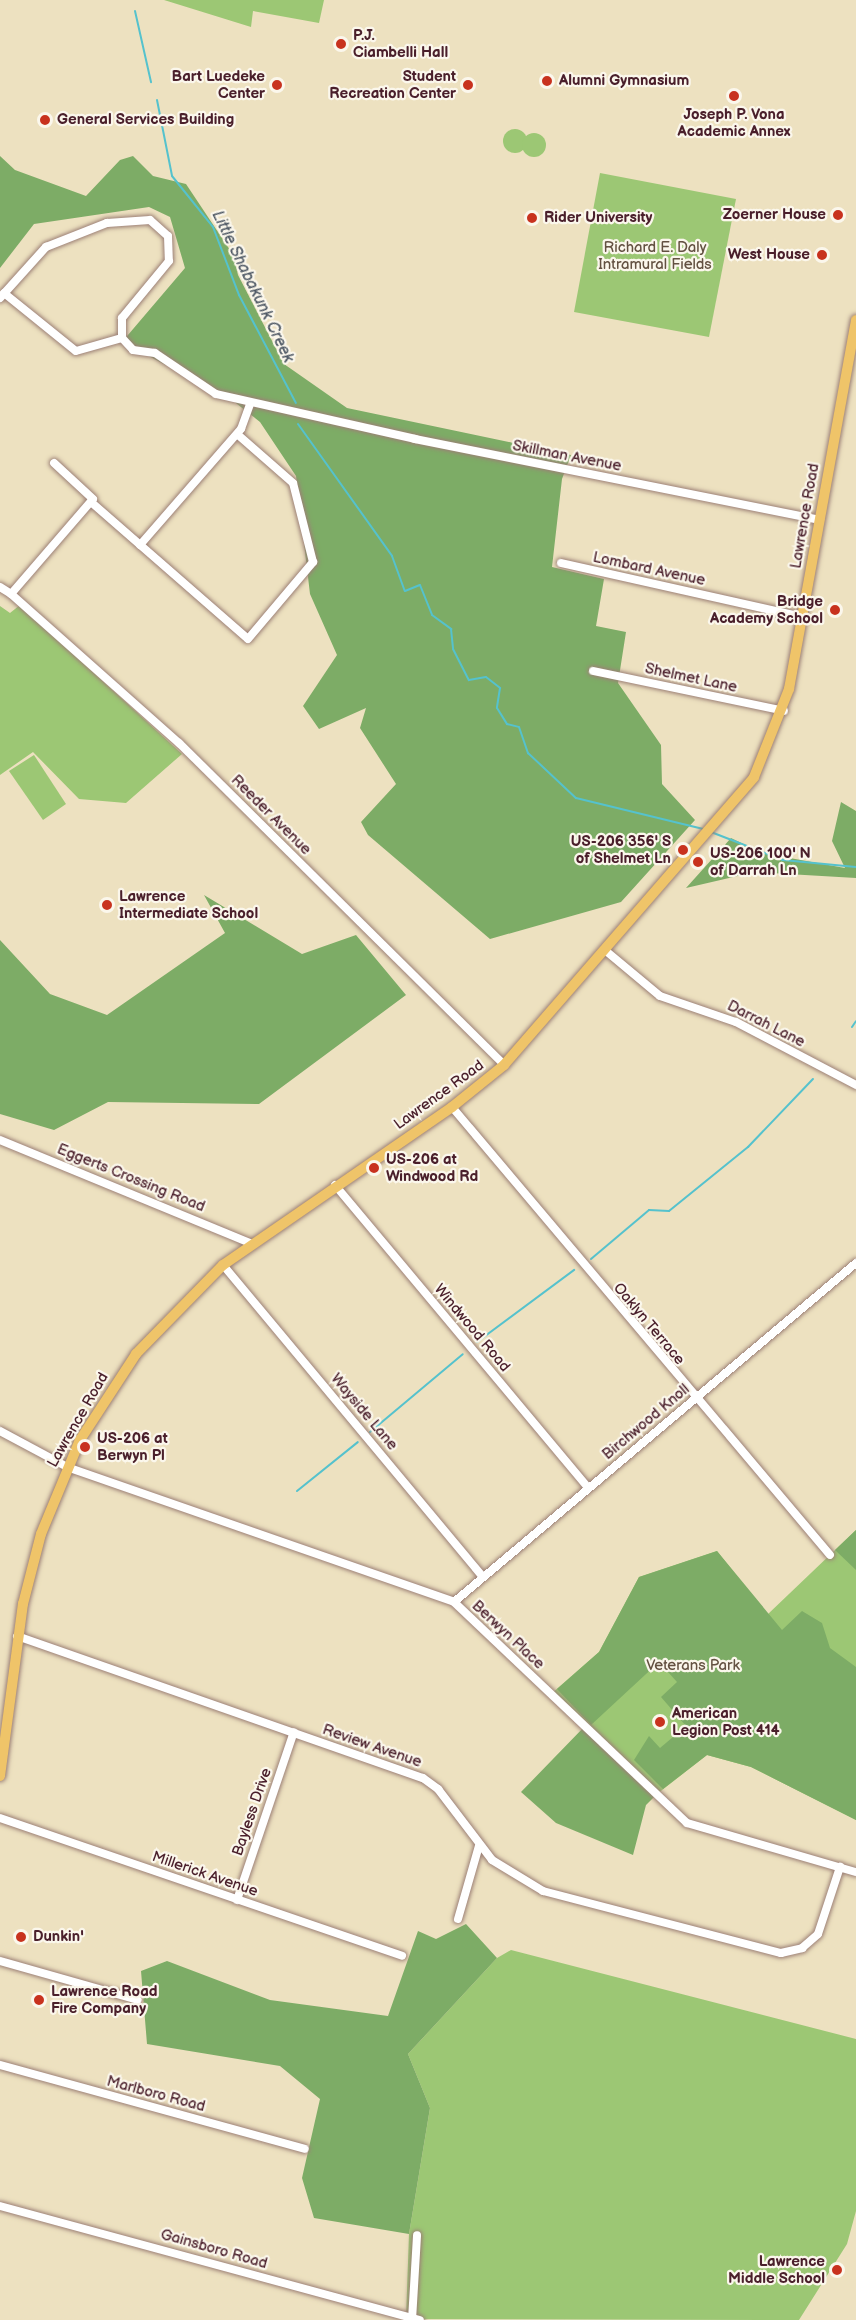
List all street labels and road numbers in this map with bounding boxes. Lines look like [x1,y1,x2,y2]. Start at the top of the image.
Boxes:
street label: Skillman Avenue [511,437,623,475]
street label: Lawrence Road [787,462,823,570]
street label: Lombard Avenue [591,548,707,590]
street label: Shelmet Lane [643,659,739,697]
street label: Reeder Avenue [227,771,315,859]
street label: Darrah Lane [724,997,808,1051]
street label: Lawrence Road [391,1056,487,1134]
street label: Eggerts Crossing Road [54,1140,208,1216]
street label: Oaklyn Terrace [609,1279,689,1369]
street label: Windwood Road [430,1281,514,1375]
street label: Lawrence Road [44,1369,112,1471]
street label: Wayside Lane [327,1370,401,1454]
street label: Birchwood Knoll [599,1380,693,1464]
street label: Berwyn Place [468,1597,548,1673]
street label: Review Avenue [320,1721,424,1771]
street label: Bayless Drive [229,1766,275,1858]
street label: Millerick Avenue [150,1847,260,1901]
street label: Marlboro Road [105,2072,207,2116]
street label: Gainsboro Road [159,2225,269,2273]

